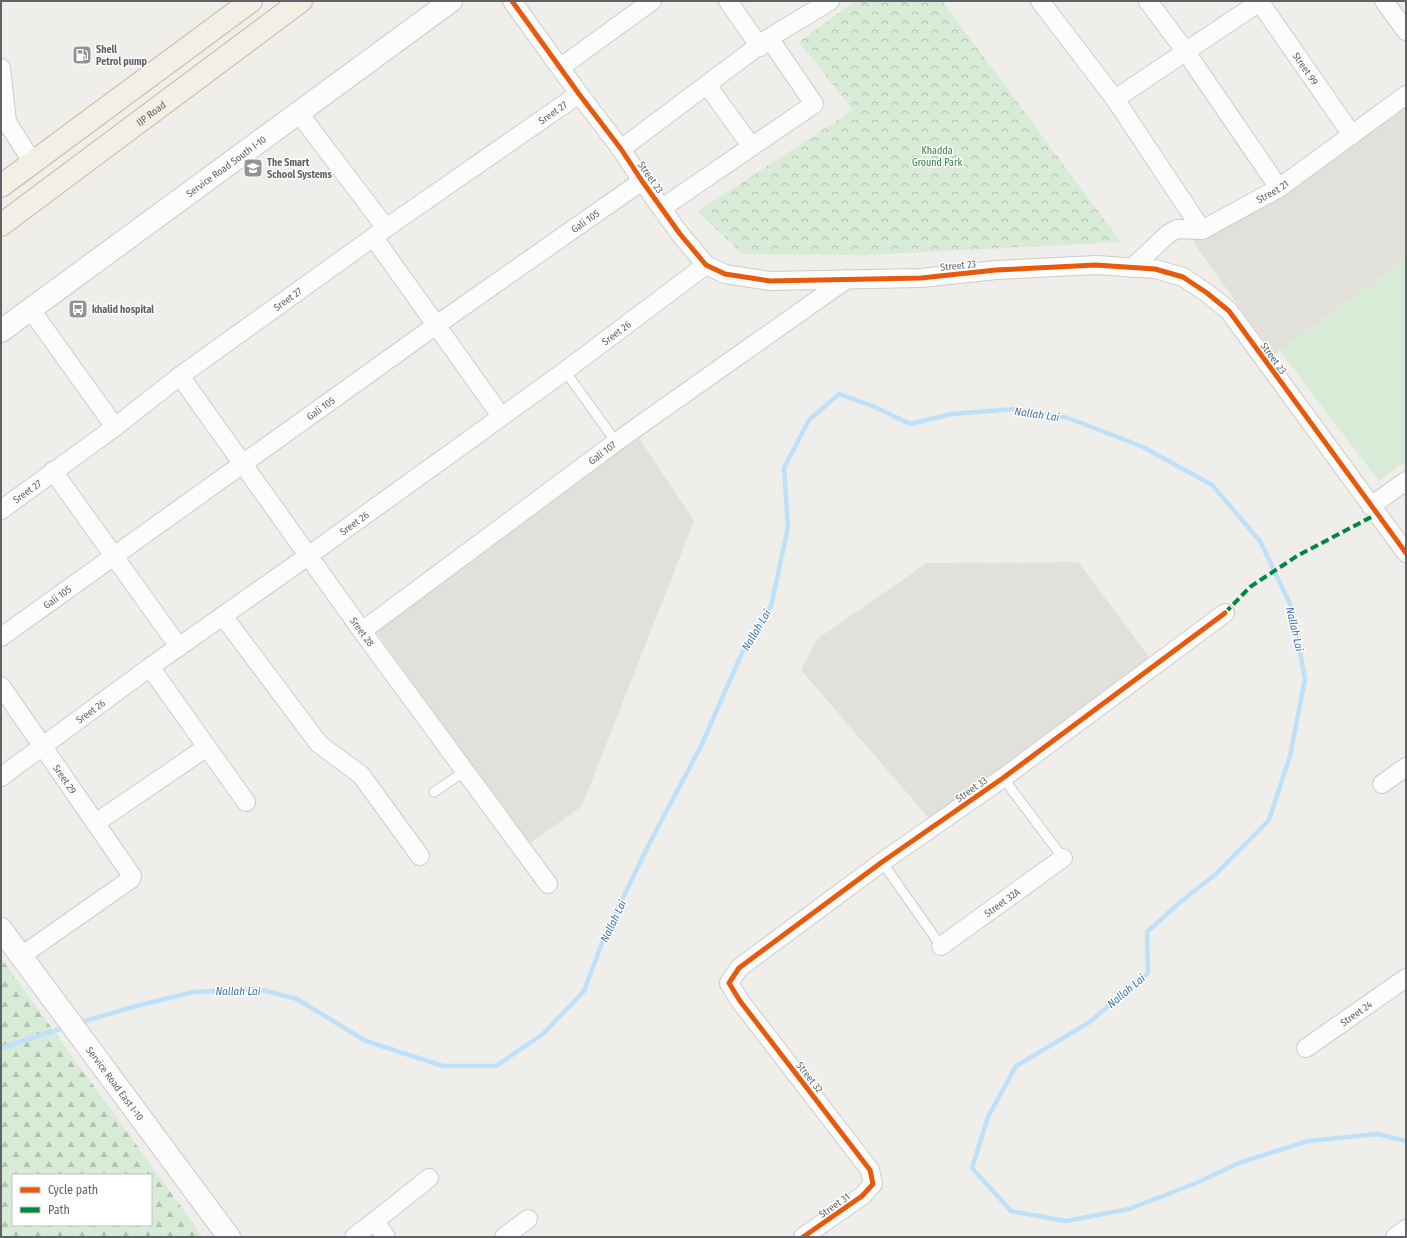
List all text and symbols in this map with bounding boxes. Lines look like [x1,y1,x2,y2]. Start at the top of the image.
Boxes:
fuel station icon: Shell Petrol pump [71,44,93,66]
place label: Shell Petrol pump [96,44,148,68]
street label: Street 99 [1290,50,1320,88]
street label: IJP Road [134,99,169,129]
street label: Sreet 27 [536,99,570,127]
street label: Service Road South I-10 [184,134,269,200]
park label: Khadda Ground Park [912,145,962,169]
school or university icon: The Smart School Systems [242,157,264,179]
place label: The Smart School Systems [267,157,332,181]
street label: Street 23 [635,159,666,196]
street label: Street 21 [1255,178,1291,206]
street label: Gali 105 [569,208,602,236]
street label: Street 23 [940,258,977,274]
street label: Sreet 27 [272,285,305,314]
bus stop icon: khalid hospital [67,298,89,320]
place label: khalid hospital [92,304,154,316]
street label: Sreet 26 [600,319,634,348]
street label: Street 23 [1258,341,1289,377]
street label: Gali 105 [305,395,338,423]
water label: Nallah Lai [1014,405,1060,424]
street label: Gali 107 [586,439,619,467]
street label: Sreet 27 [11,478,44,506]
street label: Sreet 26 [338,509,372,538]
street label: Gali 105 [41,583,74,612]
water label: Nallah Lai [1283,606,1306,653]
water label: Nallah Lai [739,607,774,653]
street label: Sreet 28 [347,615,376,649]
street label: Sreet 26 [74,697,108,727]
street label: Sreet 29 [50,763,79,797]
street label: Street 33 [953,774,990,805]
street label: Street 32A [982,886,1023,920]
water label: Nallah Lai [598,898,629,944]
water label: Nallah Lai [1105,972,1148,1011]
water label: Nallah Lai [215,985,261,998]
street label: Street 24 [1338,998,1375,1029]
street label: Service Road East I-10 [83,1045,146,1123]
street label: Street 32 [793,1060,825,1096]
legend [12,1174,152,1226]
text: Cycle path [48,1183,98,1197]
street label: Street 31 [817,1191,852,1221]
text: Path [48,1203,70,1217]

